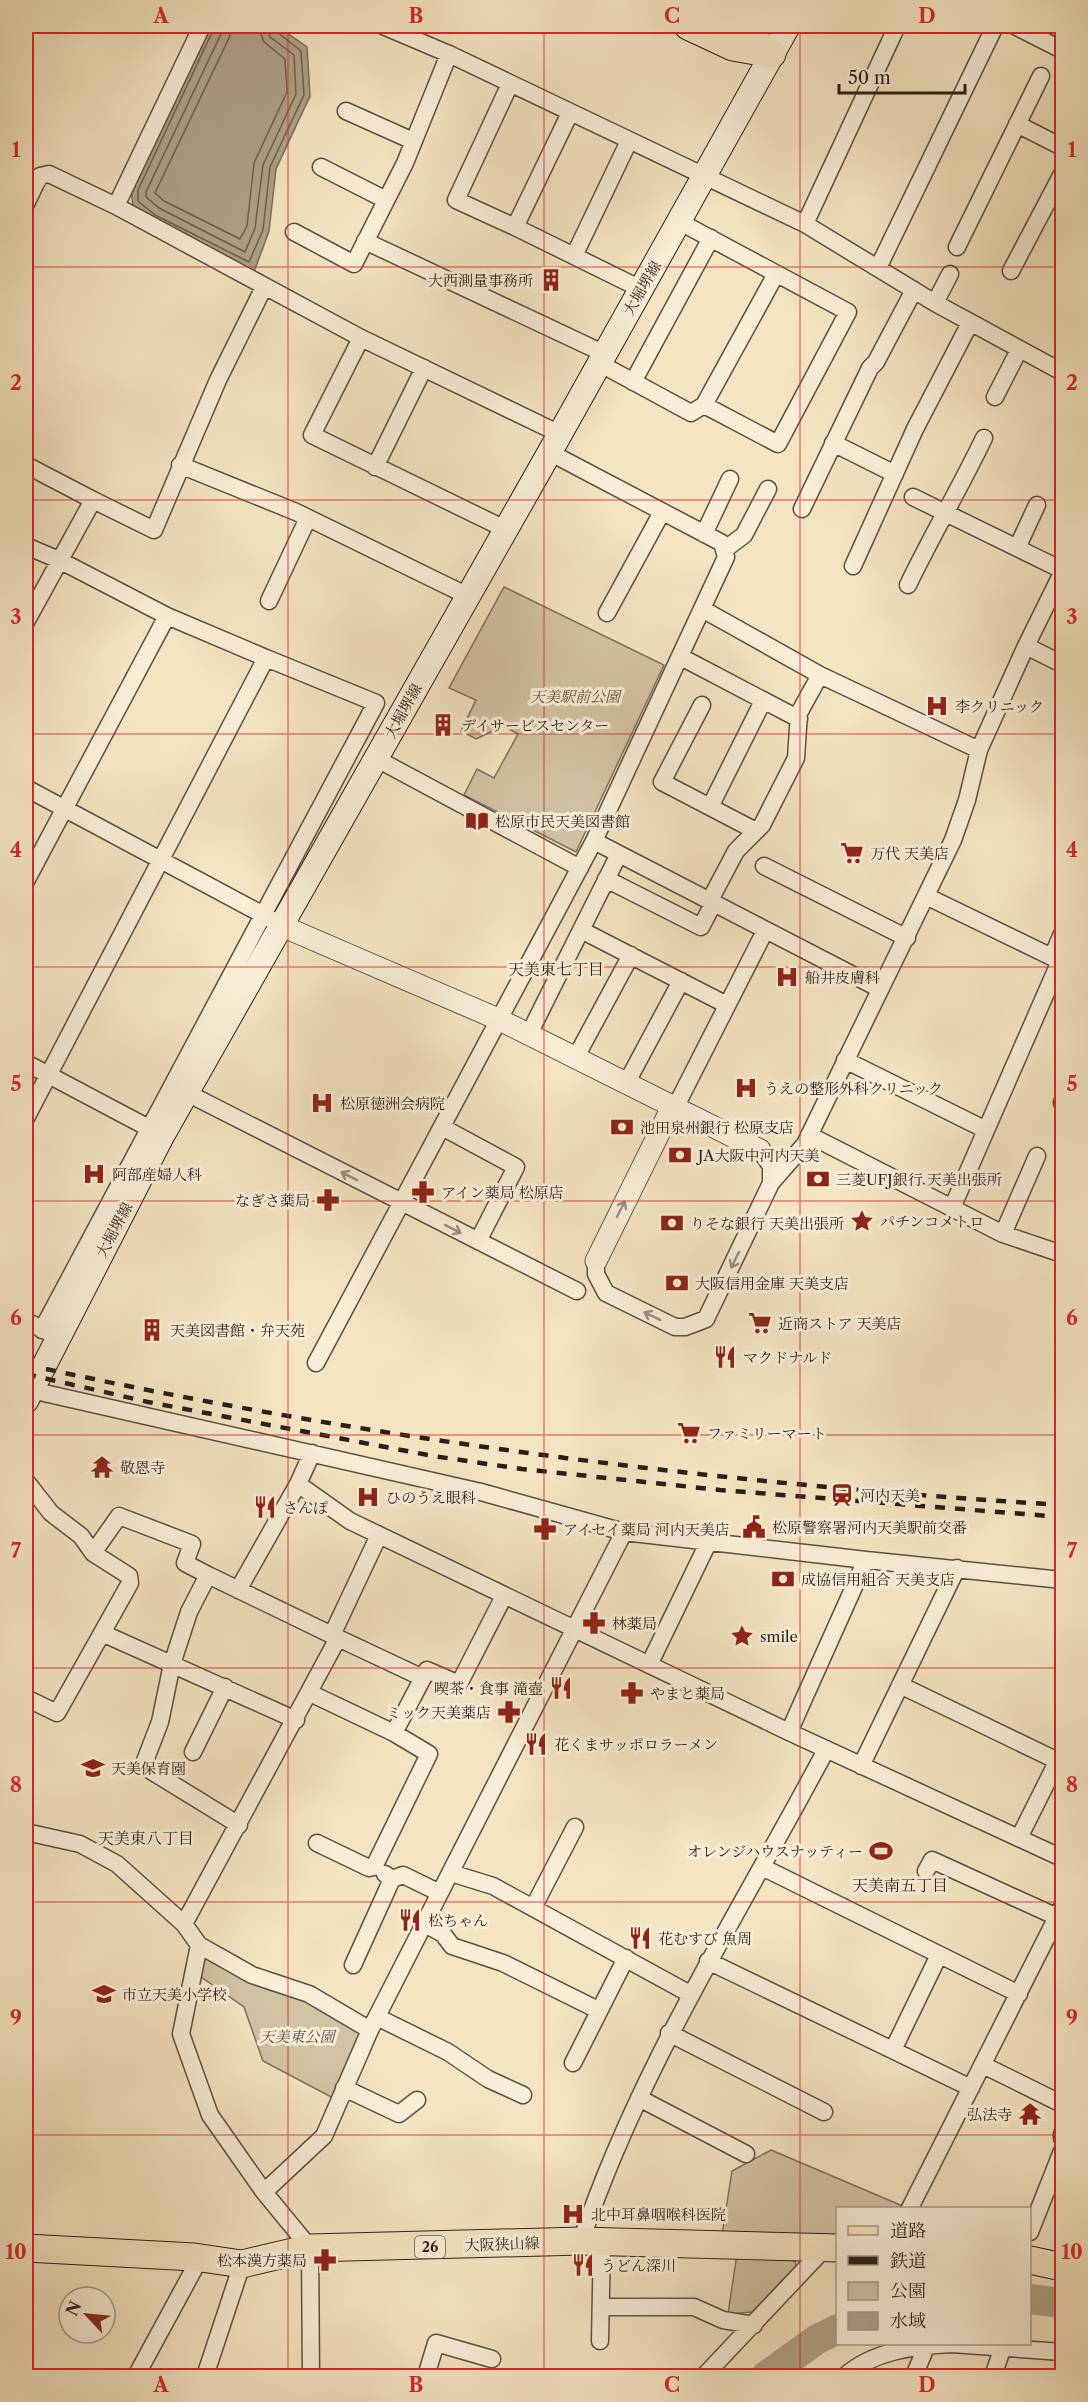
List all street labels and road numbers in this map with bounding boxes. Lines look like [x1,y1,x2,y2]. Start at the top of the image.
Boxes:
street label: 大堀堺線 [619,257,665,319]
street label: 大堀堺線 [380,680,426,742]
street label: 大堀堺線 [92,1199,136,1261]
street label: 大阪狭山線 [464,2233,540,2255]
road number: 26 [415,2236,445,2258]

